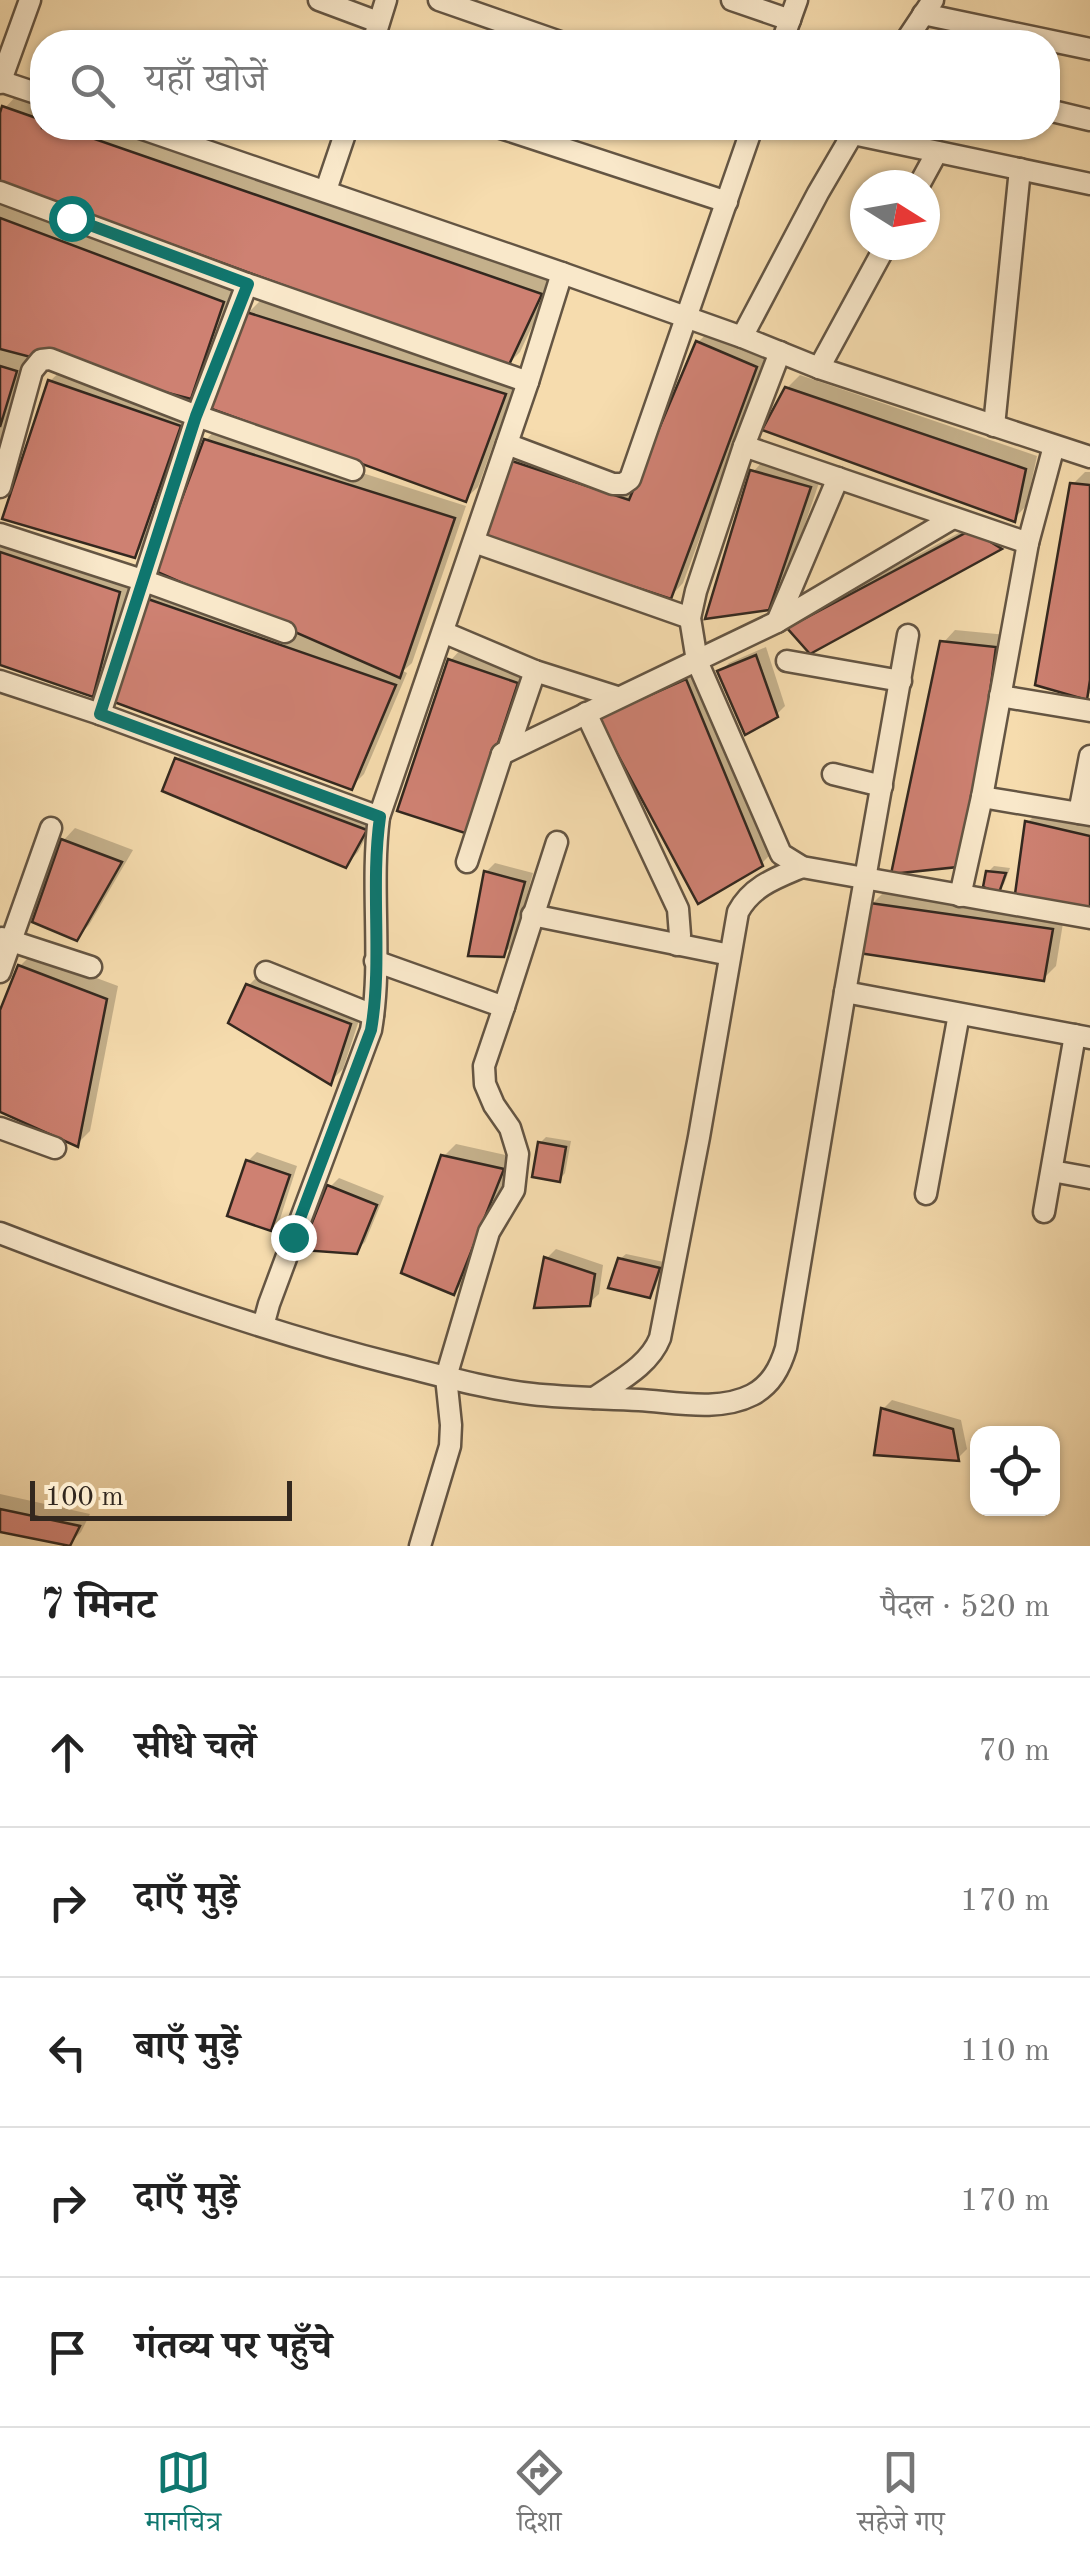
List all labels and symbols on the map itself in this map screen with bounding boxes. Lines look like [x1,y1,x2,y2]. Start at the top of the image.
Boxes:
north arrow [850,170,940,260]
route start [49,196,95,242]
route end [271,1215,317,1261]
scale bar [30,1476,292,1521]

